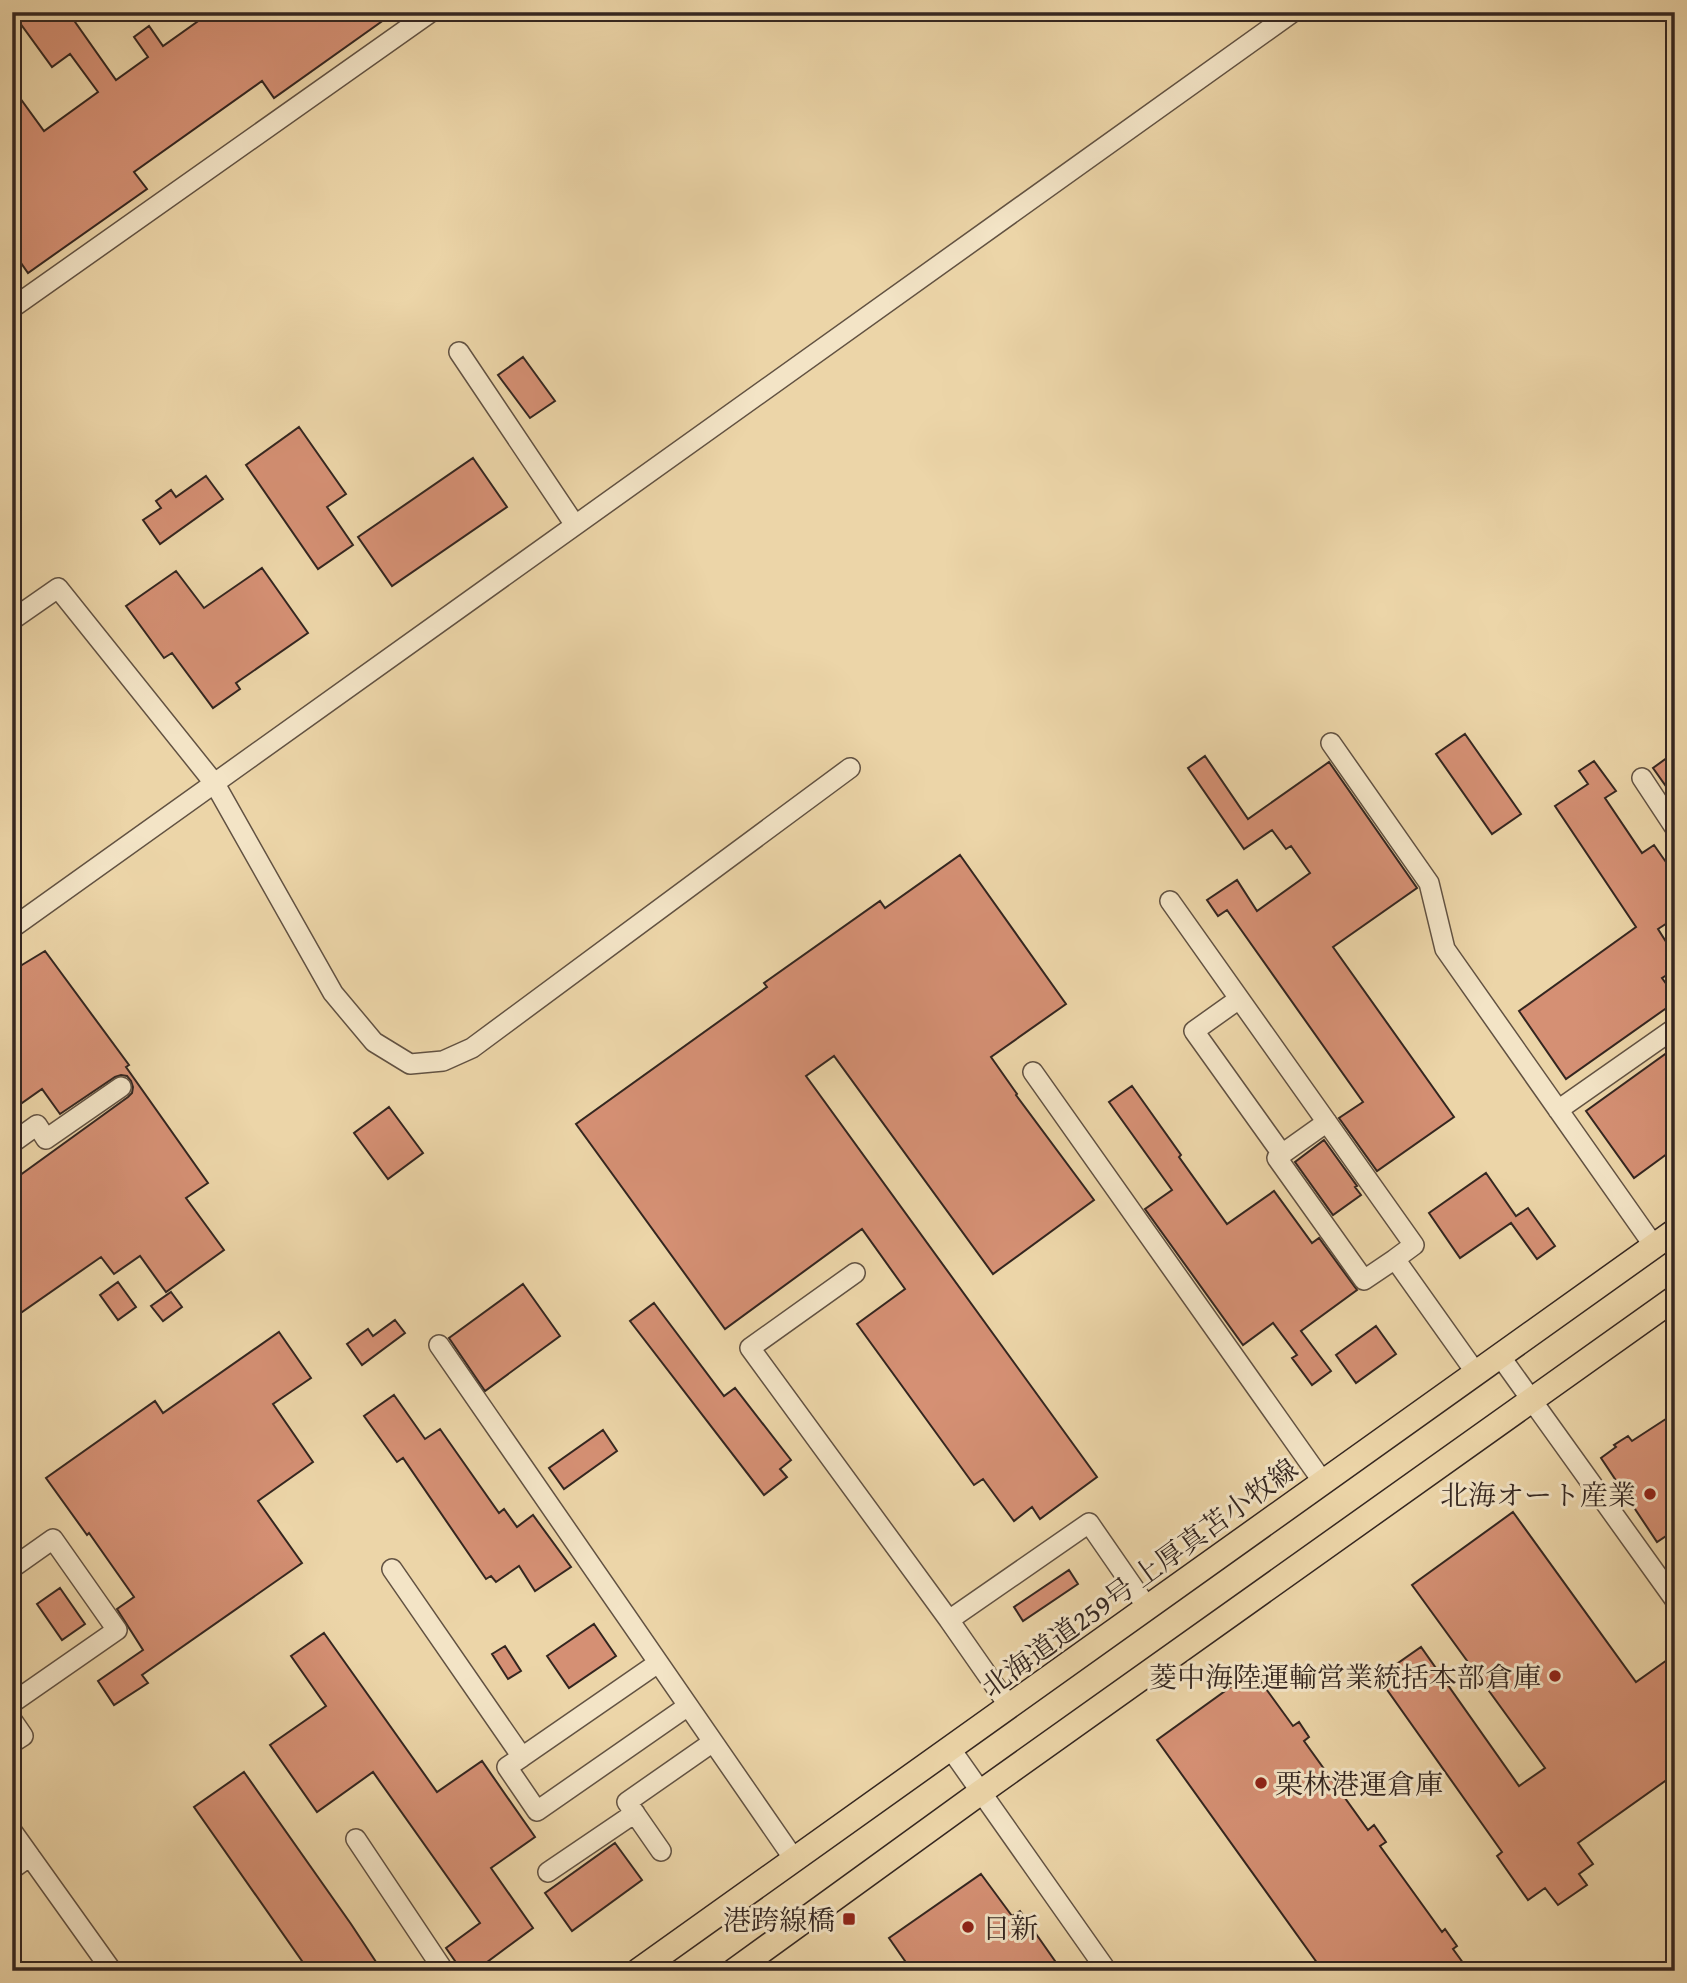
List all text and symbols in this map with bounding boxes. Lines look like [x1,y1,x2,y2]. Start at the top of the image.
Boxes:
street label: 北海道道259号 上厚真苫小牧線 [972,1448,1306,1706]
place label: 北海オート産業 [1440,1474,1636,1515]
marker: 北海オート産業 [1642,1486,1658,1502]
place label: 菱中海陸運輸営業統括本部倉庫 [1149,1656,1541,1697]
marker: 菱中海陸運輸営業統括本部倉庫 [1547,1668,1563,1684]
place label: 栗林港運倉庫 [1275,1763,1443,1804]
marker: 栗林港運倉庫 [1253,1775,1269,1791]
place label: 港跨線橋 [723,1899,835,1940]
place label: 日新 [982,1907,1038,1948]
marker: 港跨線橋 [841,1911,857,1927]
marker: 日新 [960,1919,976,1935]

